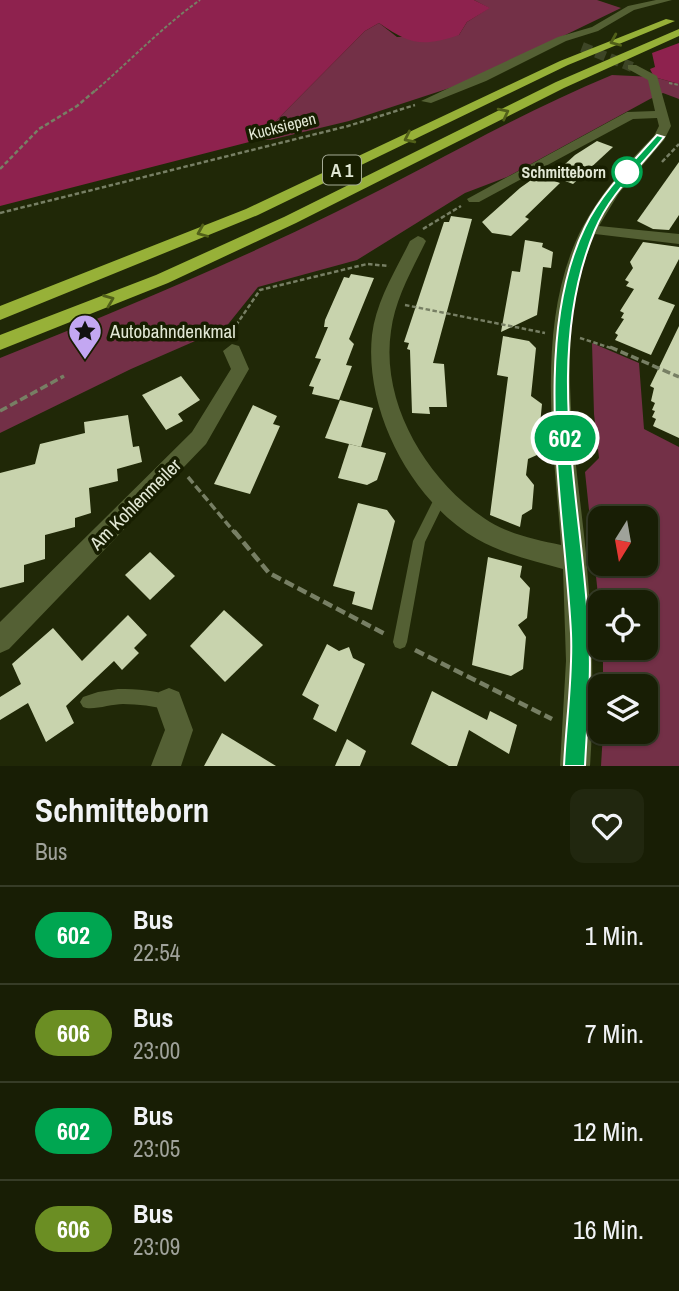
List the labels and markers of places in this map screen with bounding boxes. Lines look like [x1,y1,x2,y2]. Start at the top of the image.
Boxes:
marker: Schmitteborn [612,157,642,187]
place label: Schmitteborn [521,161,606,183]
place icon: Autobahndenkmal [66,312,104,361]
place label: Autobahndenkmal [109,318,236,344]

